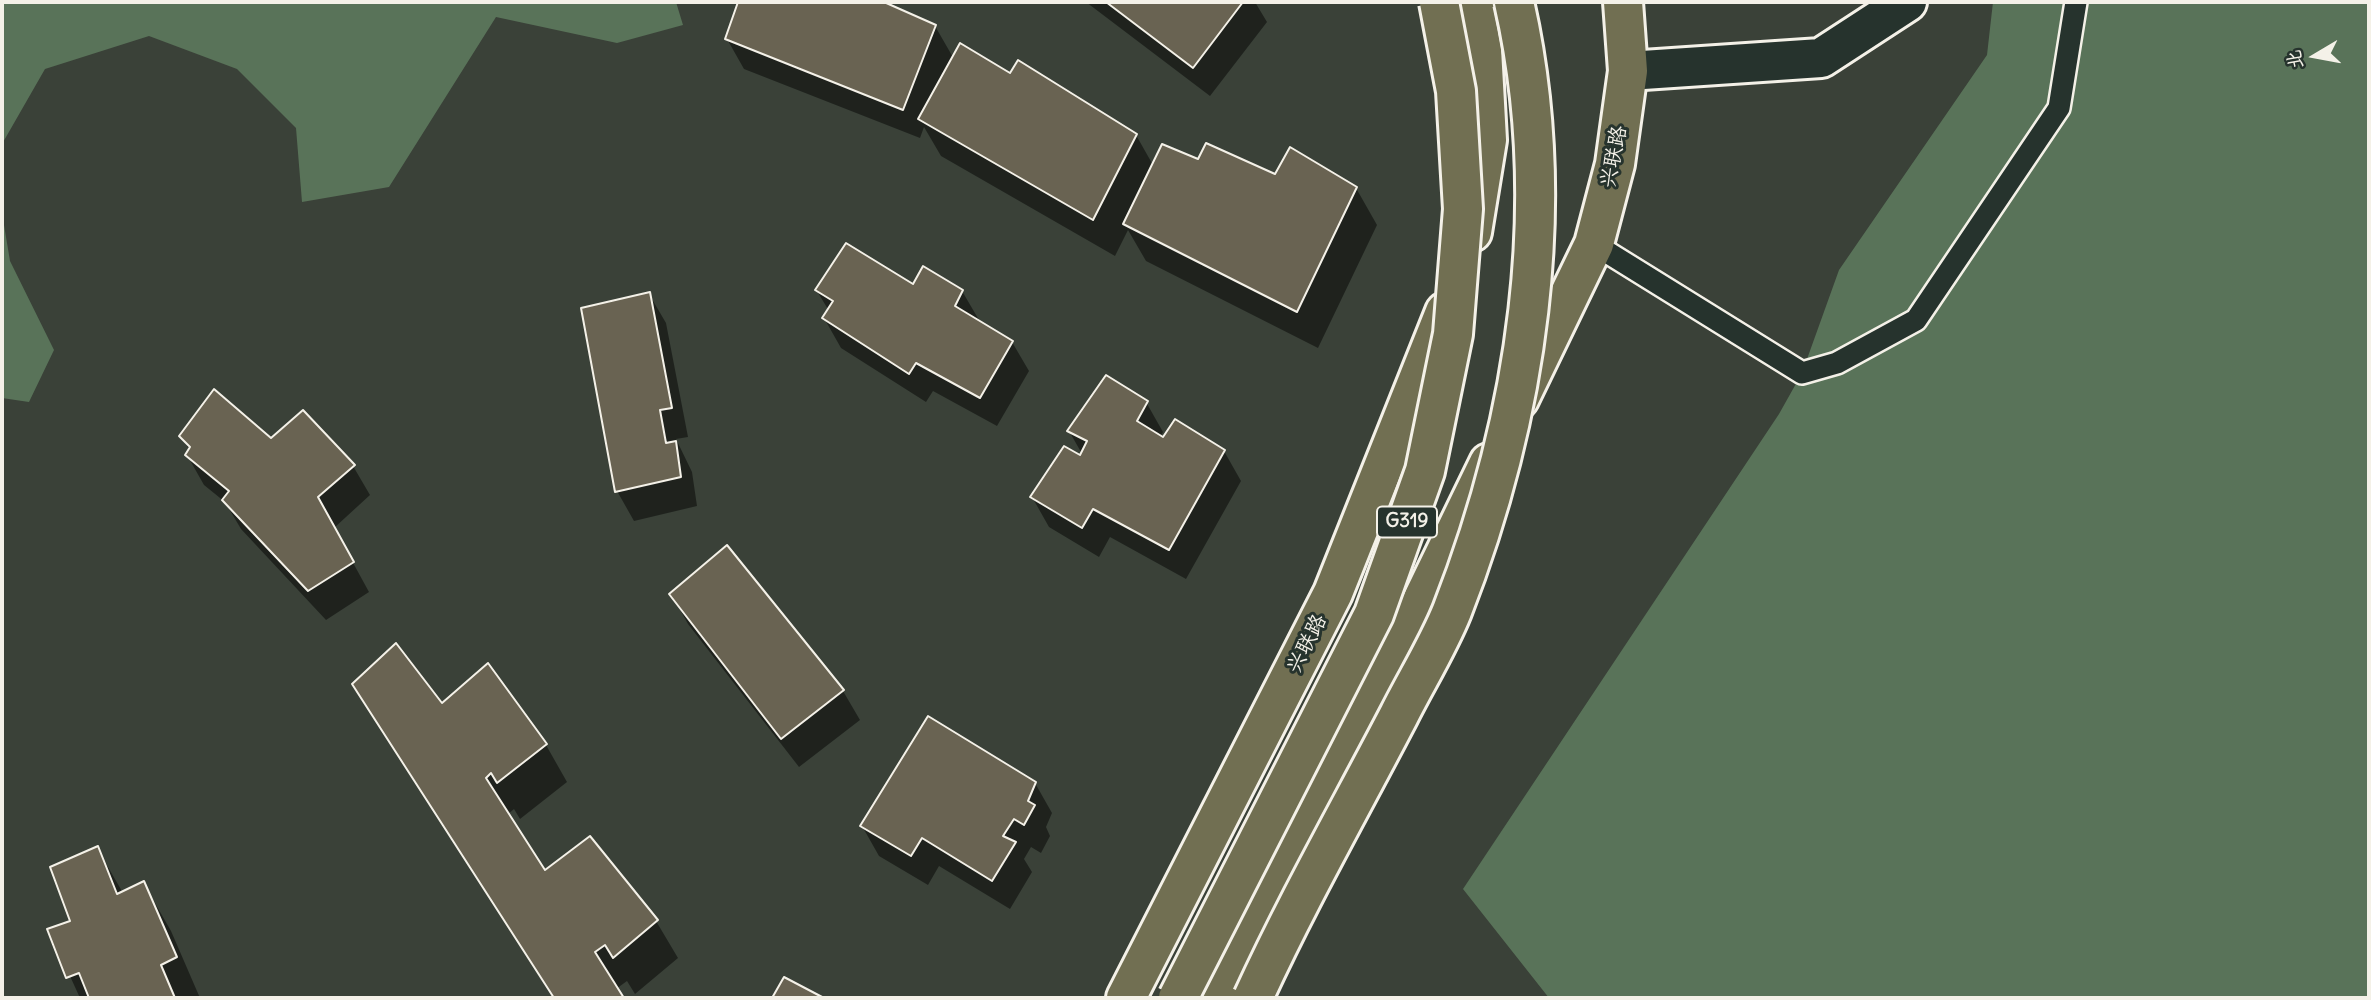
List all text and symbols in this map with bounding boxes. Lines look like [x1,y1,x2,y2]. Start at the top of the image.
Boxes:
north arrow [2280,21,2350,91]
text: 北 [2281,48,2308,71]
street label: 兴联路 [1596,124,1632,190]
road number: G319 [1377,506,1437,538]
street label: 兴联路 [1281,610,1333,678]

